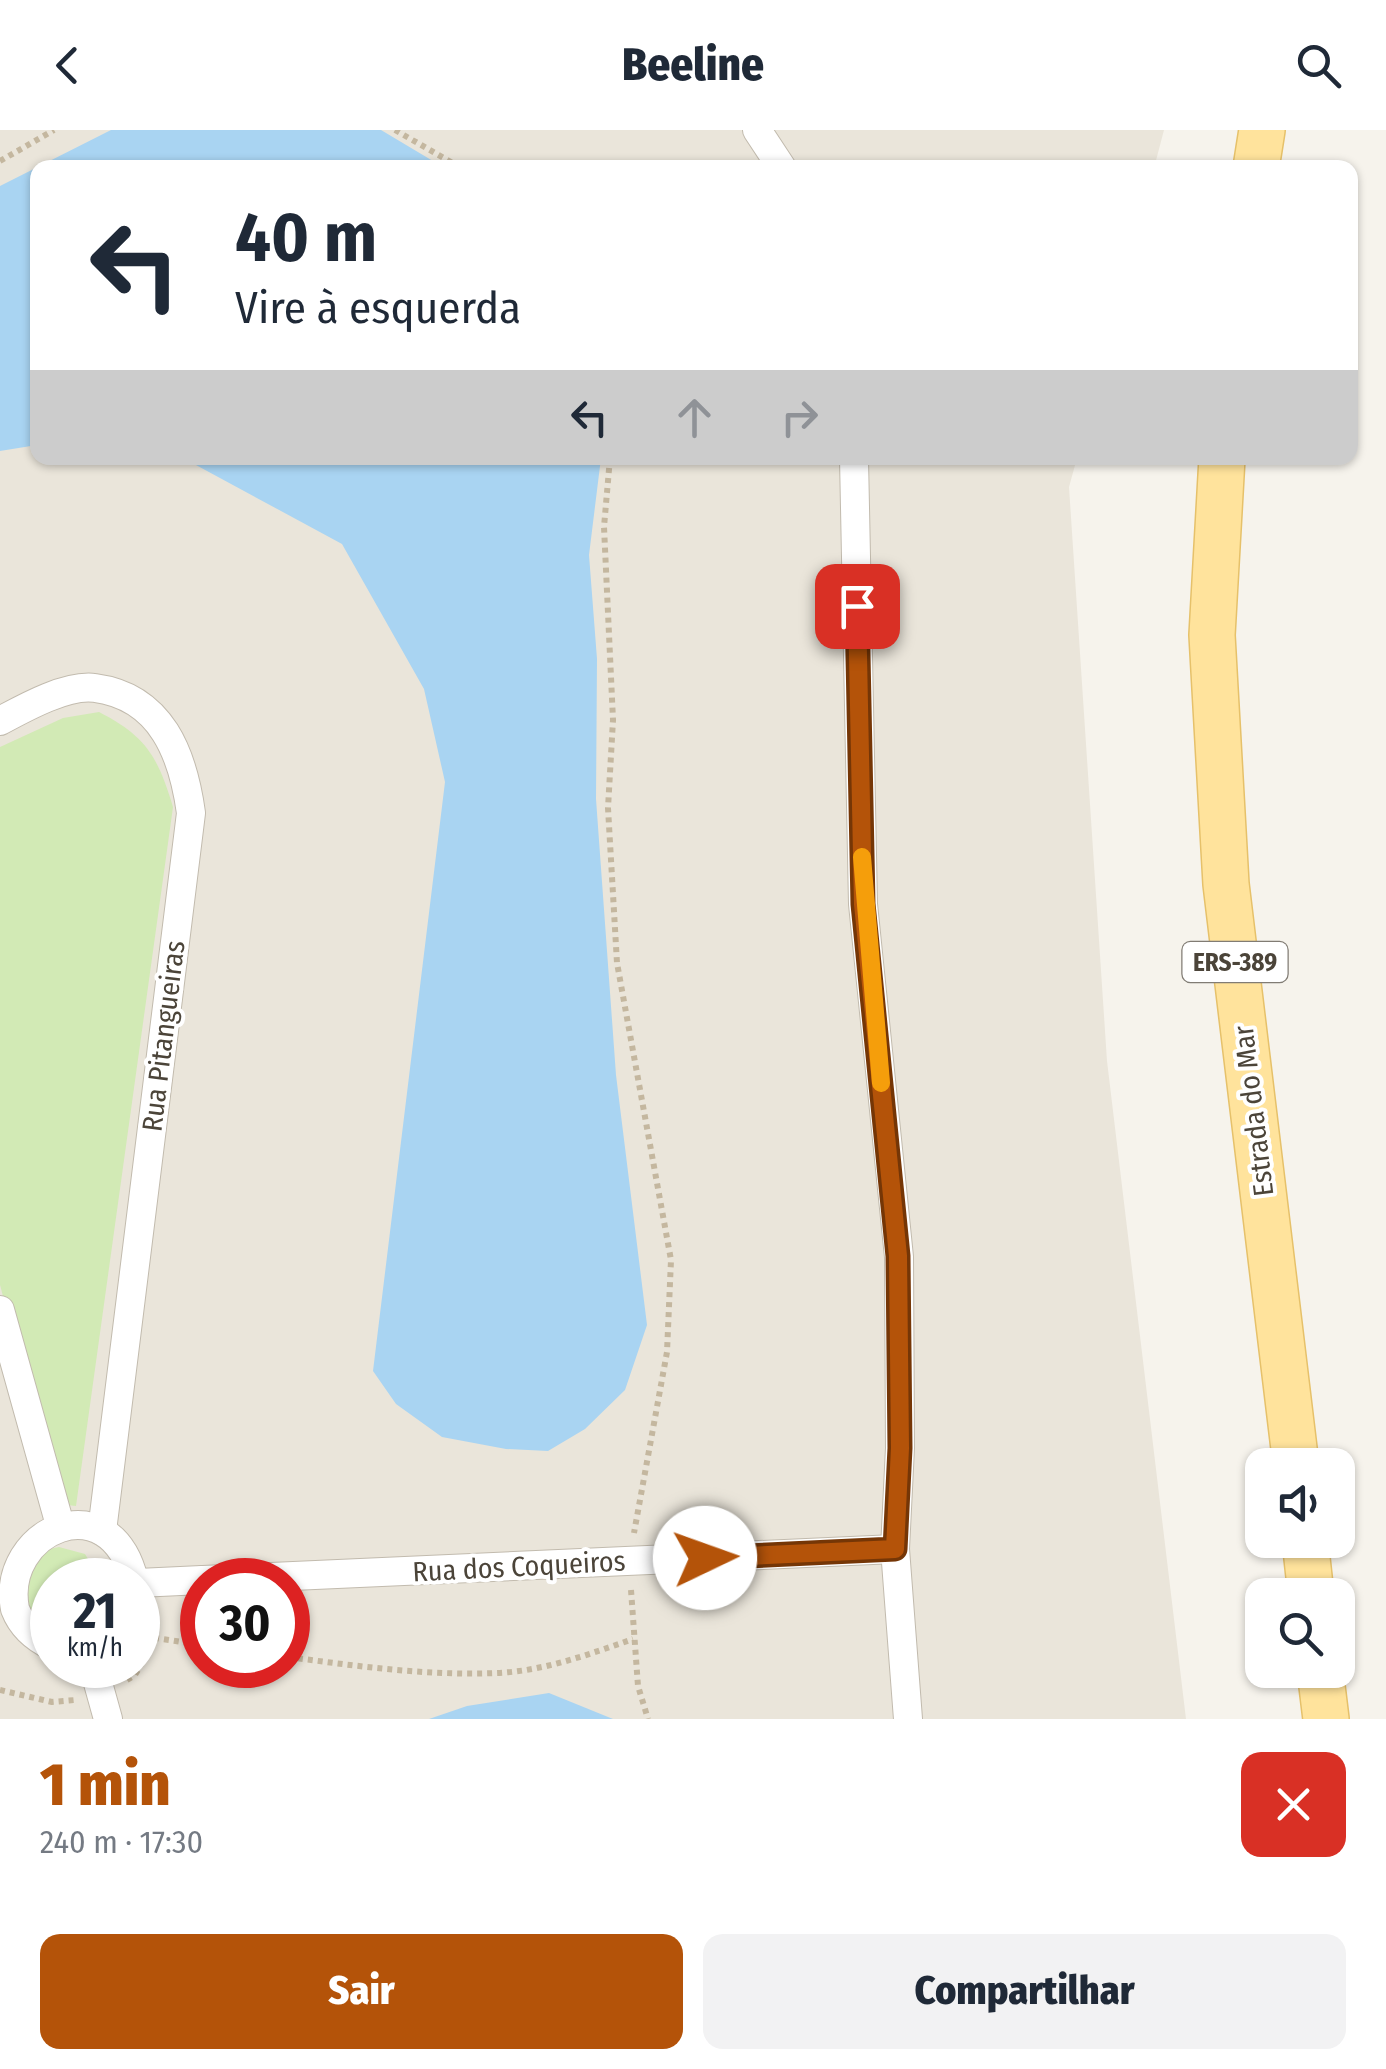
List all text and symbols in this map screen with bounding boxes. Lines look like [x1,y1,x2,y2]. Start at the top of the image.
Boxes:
icon: back [40,38,95,93]
text: Beeline [622,38,764,92]
icon: search [1291,38,1346,93]
text: 40 m [235,196,377,280]
icon: left [70,200,200,330]
text: Vire à esquerda [235,281,521,335]
icon: left [562,390,617,445]
icon: ahead [667,390,722,445]
icon: right [772,390,827,445]
pin [815,564,900,649]
icon: arrive [830,579,885,634]
street label: Rua Pitangueiras [135,939,192,1133]
road number: ERS-389 [1182,942,1288,982]
street label: Estrada do Mar [1227,1023,1280,1198]
map controls [1245,1448,1355,1688]
button: sound [1245,1448,1355,1558]
position arrow [653,1506,757,1610]
street label: Rua dos Coqueiros [412,1544,626,1589]
speed limit sign: 30 [180,1558,310,1688]
button: search [1245,1578,1355,1688]
text: 21 [73,1581,117,1641]
text: km/h [67,1633,123,1663]
text: 1 min [40,1749,171,1821]
button: close [1241,1752,1346,1857]
text: 240 m · 17:30 [40,1823,203,1861]
button: Sair [40,1934,683,2049]
button: Compartilhar [703,1934,1346,2049]

